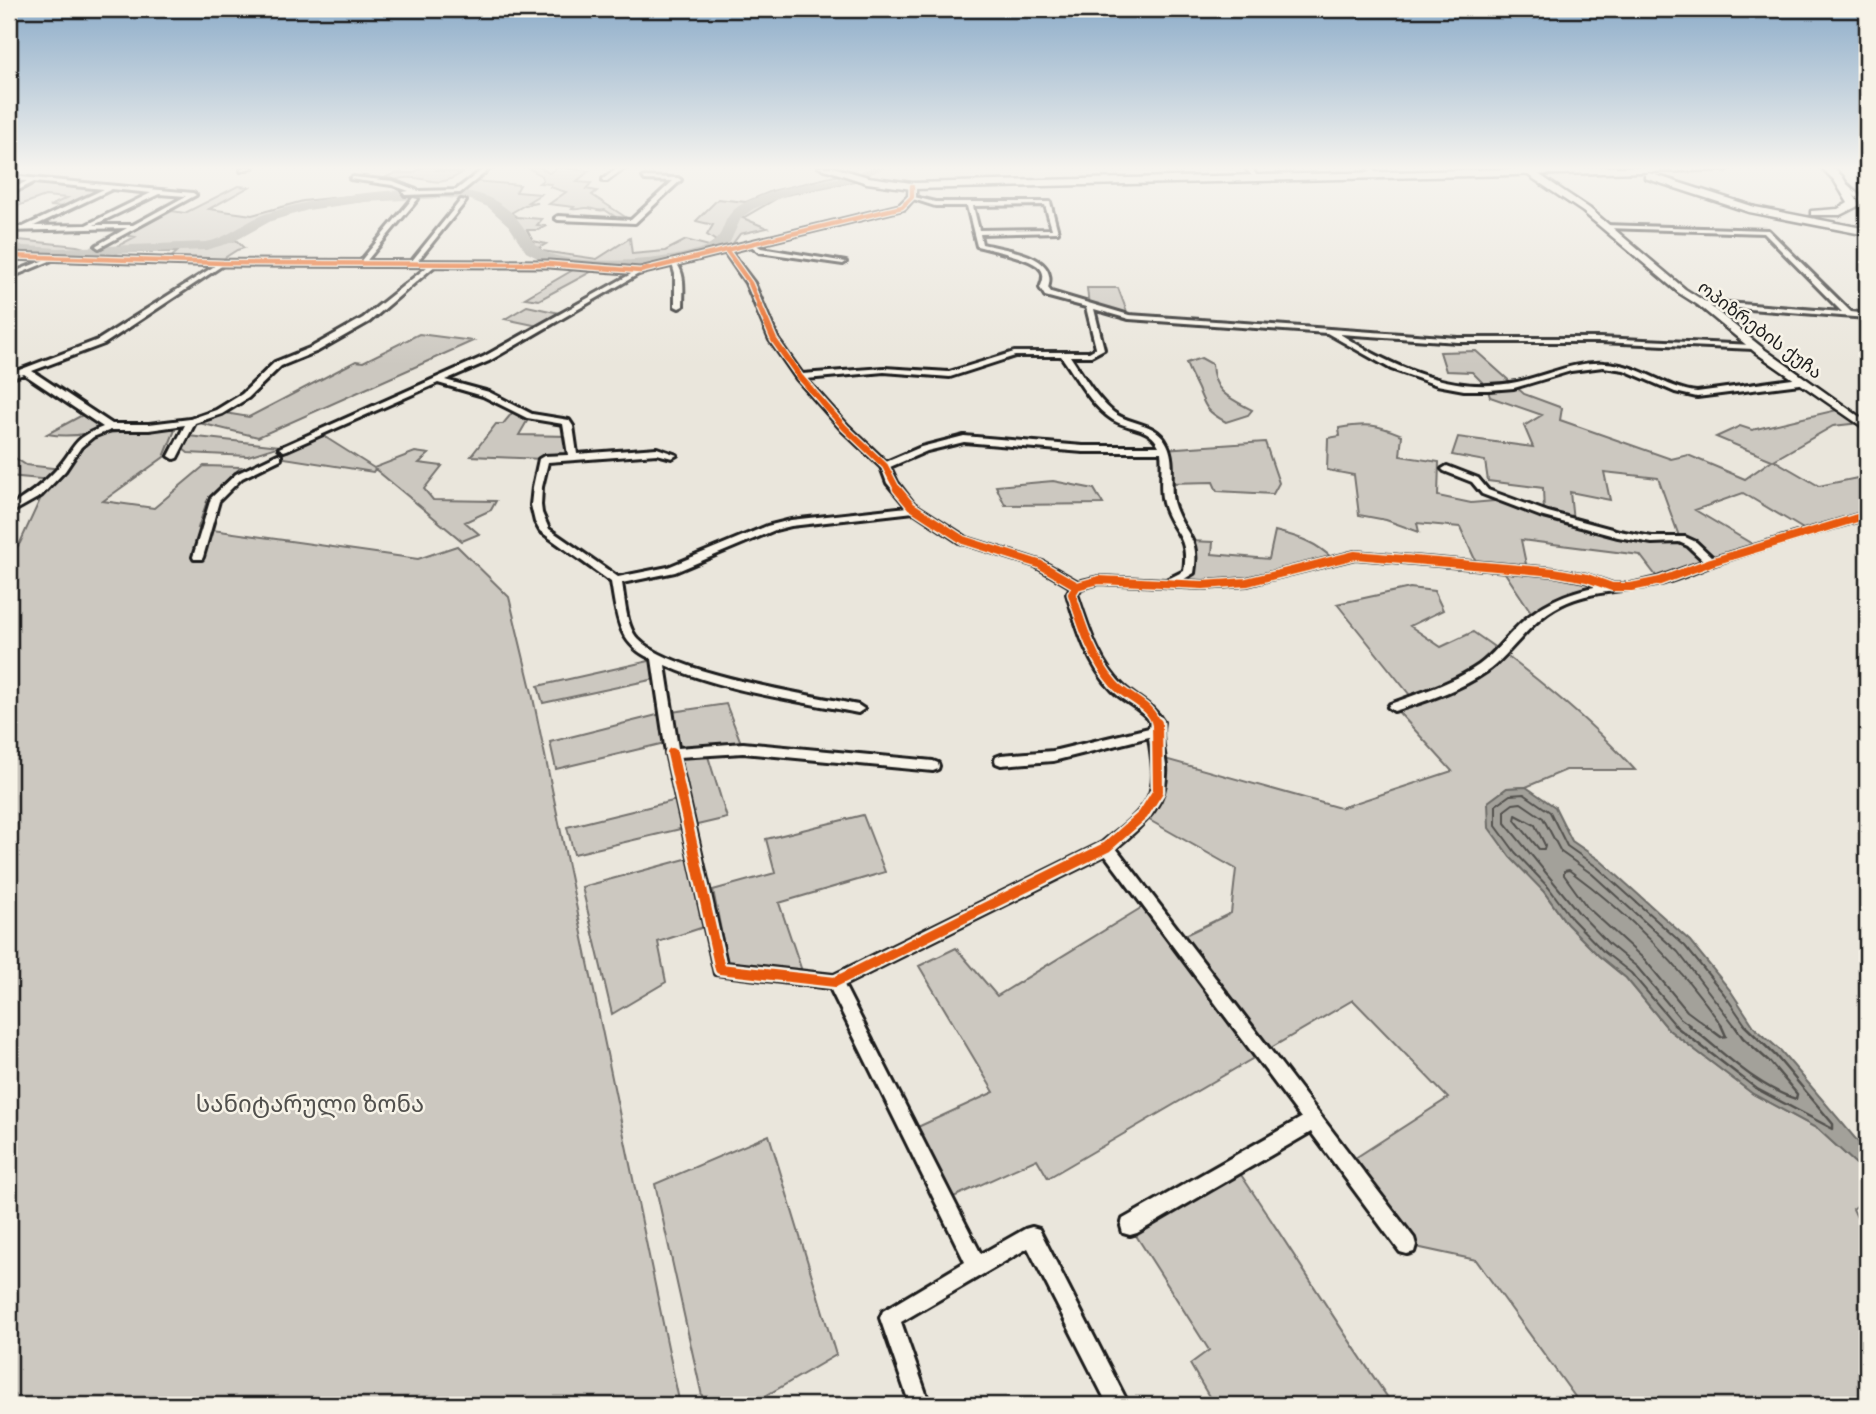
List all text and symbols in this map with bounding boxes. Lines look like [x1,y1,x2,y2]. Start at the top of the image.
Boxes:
street label: ოპიზრების ქუჩა [1694,275,1827,384]
park label: სანიტარული ზონა [196,1088,424,1118]

